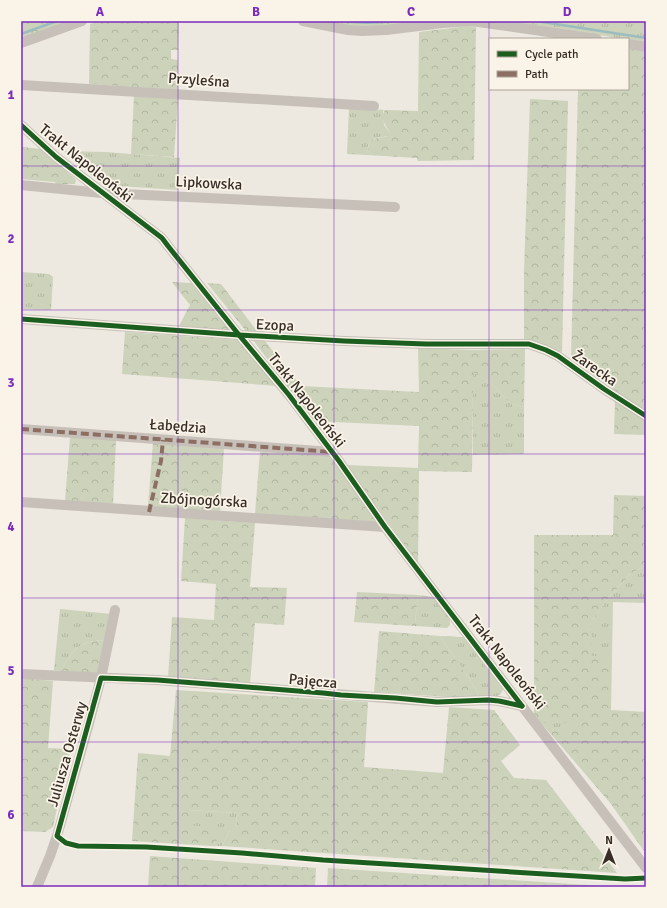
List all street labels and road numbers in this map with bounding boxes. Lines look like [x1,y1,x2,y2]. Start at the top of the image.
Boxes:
street label: Przyleśna [168,69,230,91]
street label: Trakt Napoleoński [36,120,136,206]
street label: Lipkowska [175,172,243,194]
street label: Ezopa [255,315,295,335]
street label: Żarecka [569,346,621,390]
street label: Trakt Napoleoński [264,349,350,451]
street label: Łabędzia [149,415,207,437]
street label: Zbójnogórska [160,489,248,511]
street label: Trakt Napoleoński [464,611,550,713]
street label: Pajęcza [288,670,338,692]
street label: Juliusza Osterwy [43,699,91,809]

